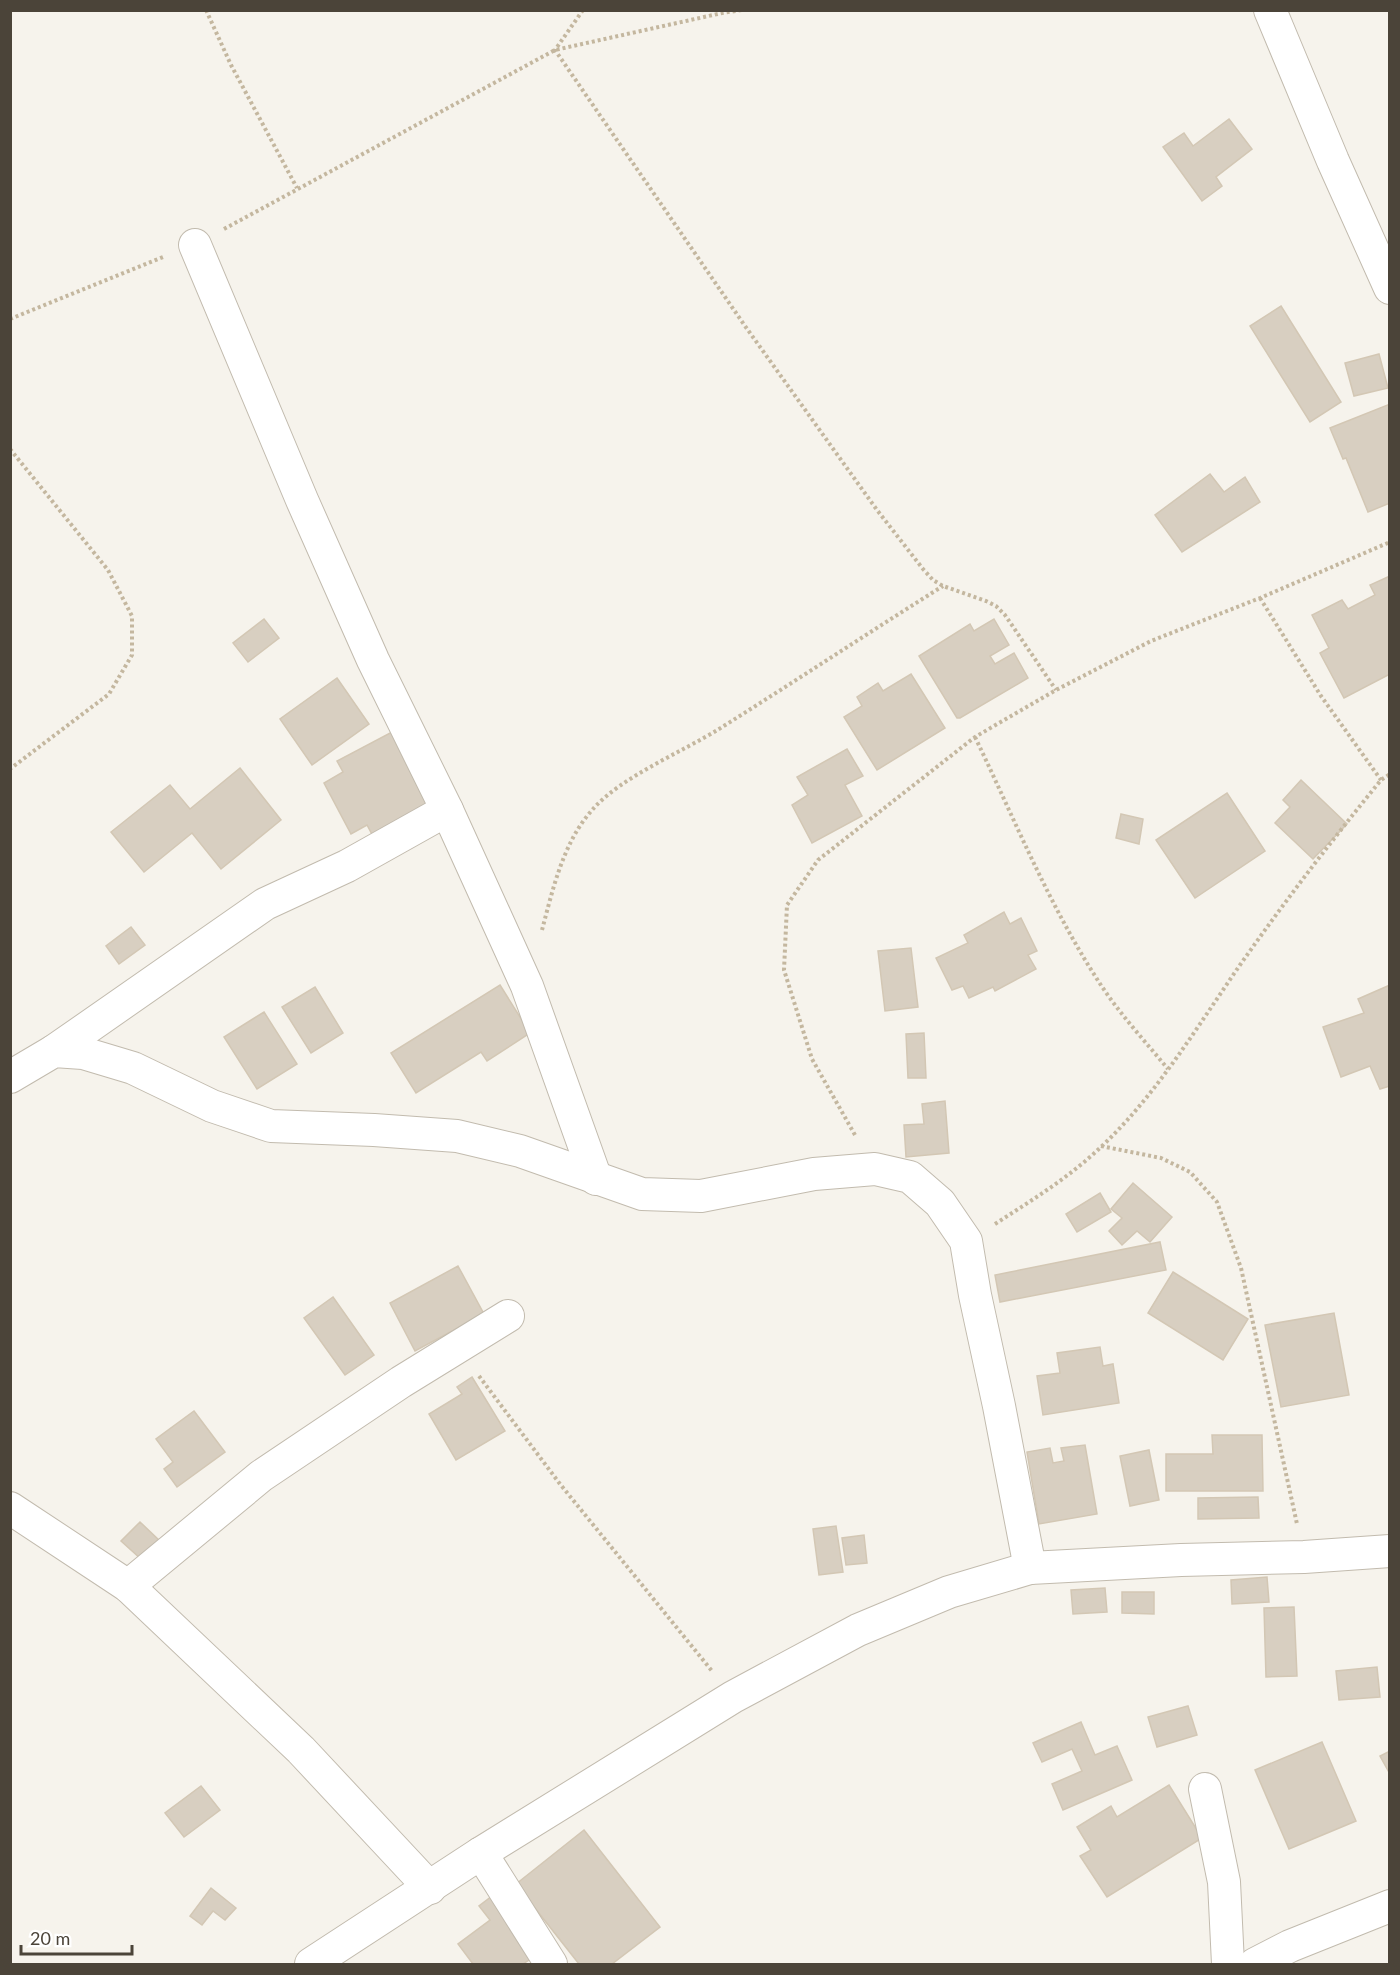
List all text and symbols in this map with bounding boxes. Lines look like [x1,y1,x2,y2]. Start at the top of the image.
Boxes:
scale bar [21,1918,132,1956]
text: 20 m [30,1927,70,1949]

